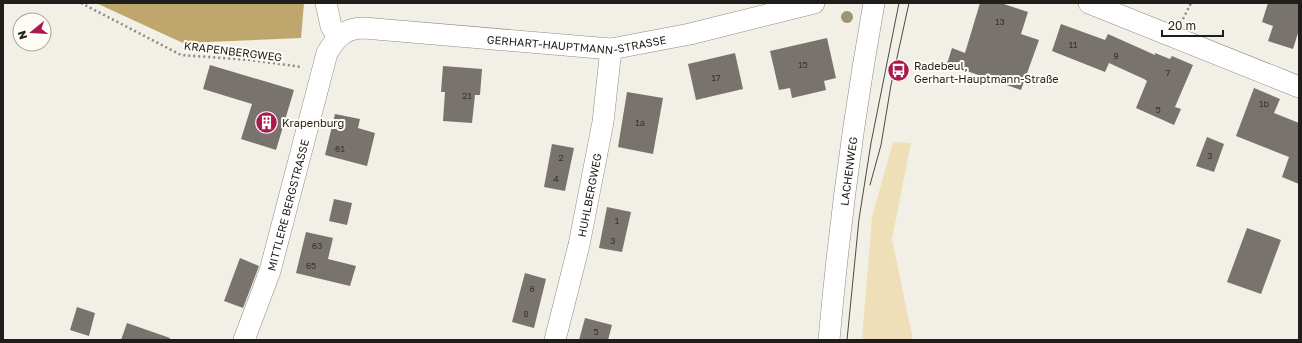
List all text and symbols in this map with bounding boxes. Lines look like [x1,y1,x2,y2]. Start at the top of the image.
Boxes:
north arrow [12,12,52,52]
scale bar [1162,12,1223,38]
house number: 13 [995,16,1005,27]
text: 20 m [1168,18,1196,33]
text: N [15,29,29,41]
street label: GERHART-HAUPTMANN-STRASSE [486,32,667,56]
street label: KRAPENBERGWEG [183,39,283,64]
house number: 11 [1069,39,1078,50]
house number: 9 [1113,50,1119,61]
bus stop icon: Radebeul, Gerhart-Hauptmann-Straße [885,58,911,84]
house number: 15 [798,59,808,70]
place label: Radebeul, Gerhart-Hauptmann-Straße [914,59,1059,85]
house number: 7 [1166,67,1171,78]
house number: 17 [711,72,721,83]
house number: 21 [462,90,472,101]
house number: 1b [1259,98,1269,109]
house number: 5 [1155,104,1161,115]
building icon: Krapenburg [253,109,279,135]
place label: Krapenburg [282,116,344,129]
house number: 1a [635,117,645,128]
street label: LACHENWEG [837,135,859,206]
street label: MITTLERE BERGSTRASSE [264,137,311,272]
house number: 61 [335,143,346,154]
house number: 3 [1207,150,1213,161]
house number: 2 [558,152,564,163]
street label: HUHLBERGWEG [574,152,603,238]
house number: 4 [553,173,559,184]
house number: 1 [615,215,620,226]
house number: 3 [610,235,616,246]
house number: 63 [312,240,322,251]
house number: 65 [306,260,316,271]
house number: 6 [529,283,535,294]
house number: 8 [523,308,529,319]
house number: 5 [593,326,599,337]

